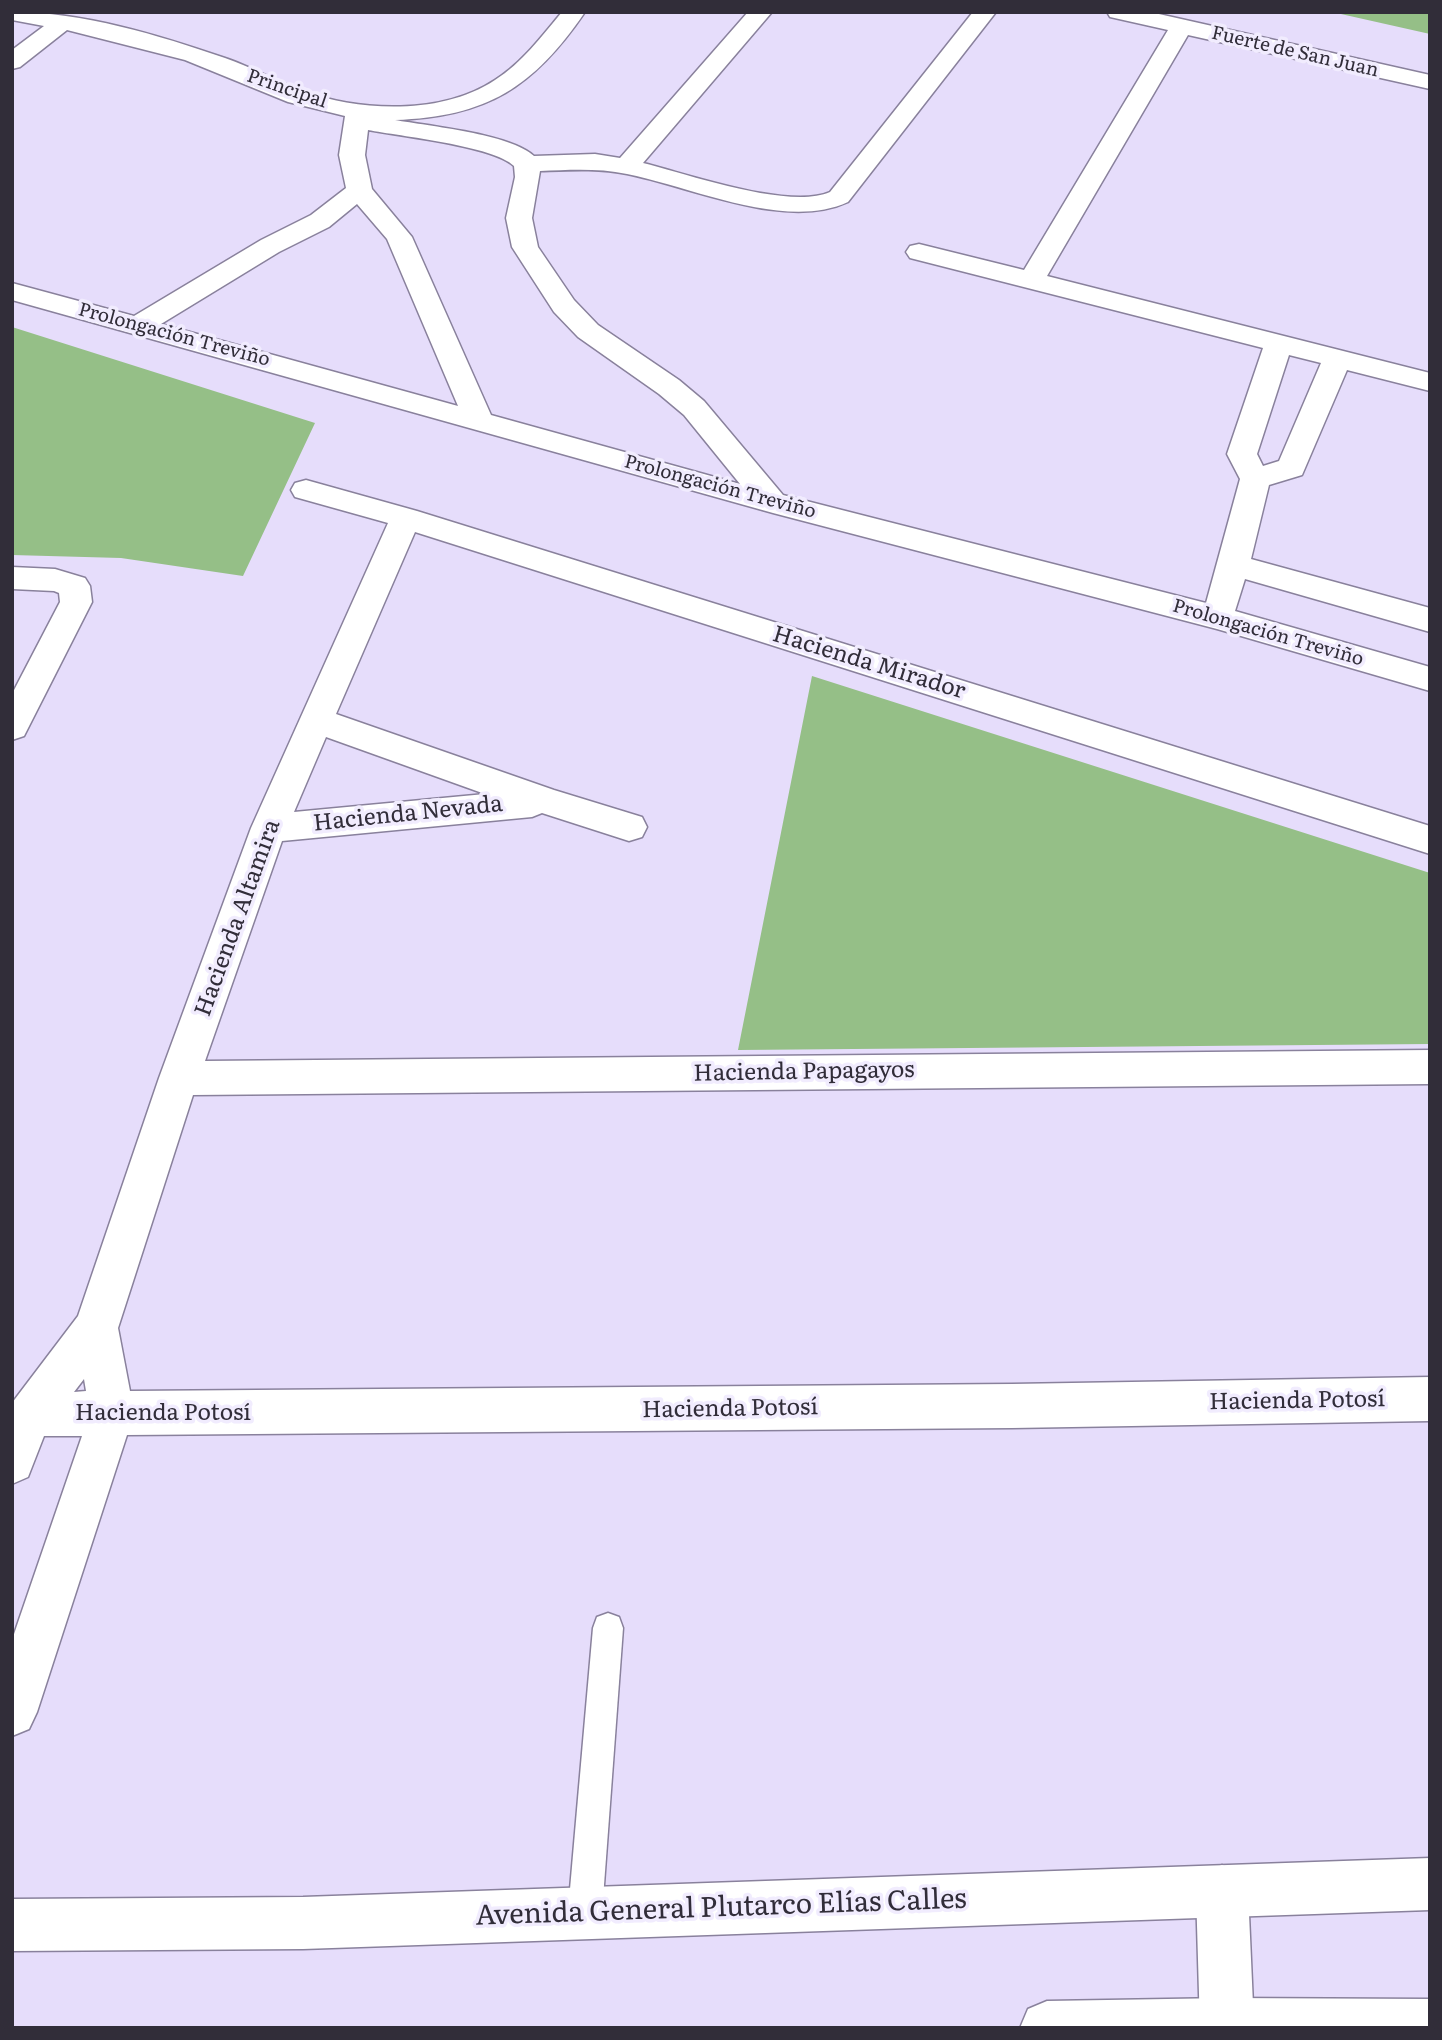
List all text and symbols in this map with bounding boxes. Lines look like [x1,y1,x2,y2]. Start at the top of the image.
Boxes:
street label: Fuerte de San Juan [1209,22,1381,82]
street label: Principal [244,65,330,113]
street label: Prolongación Treviño [76,298,272,372]
street label: Prolongación Treviño [622,450,818,524]
street label: Prolongación Treviño [1170,595,1366,671]
street label: Hacienda Mirador [769,621,969,705]
street label: Hacienda Nevada [312,790,504,838]
street label: Hacienda Altamira [190,816,286,1020]
street label: Hacienda Papagayos [693,1056,915,1088]
street label: Hacienda Potosí [1209,1386,1385,1416]
street label: Hacienda Potosí [642,1394,818,1424]
street label: Hacienda Potosí [75,1399,251,1427]
street label: Avenida General Plutarco Elías Calles [475,1883,967,1933]

